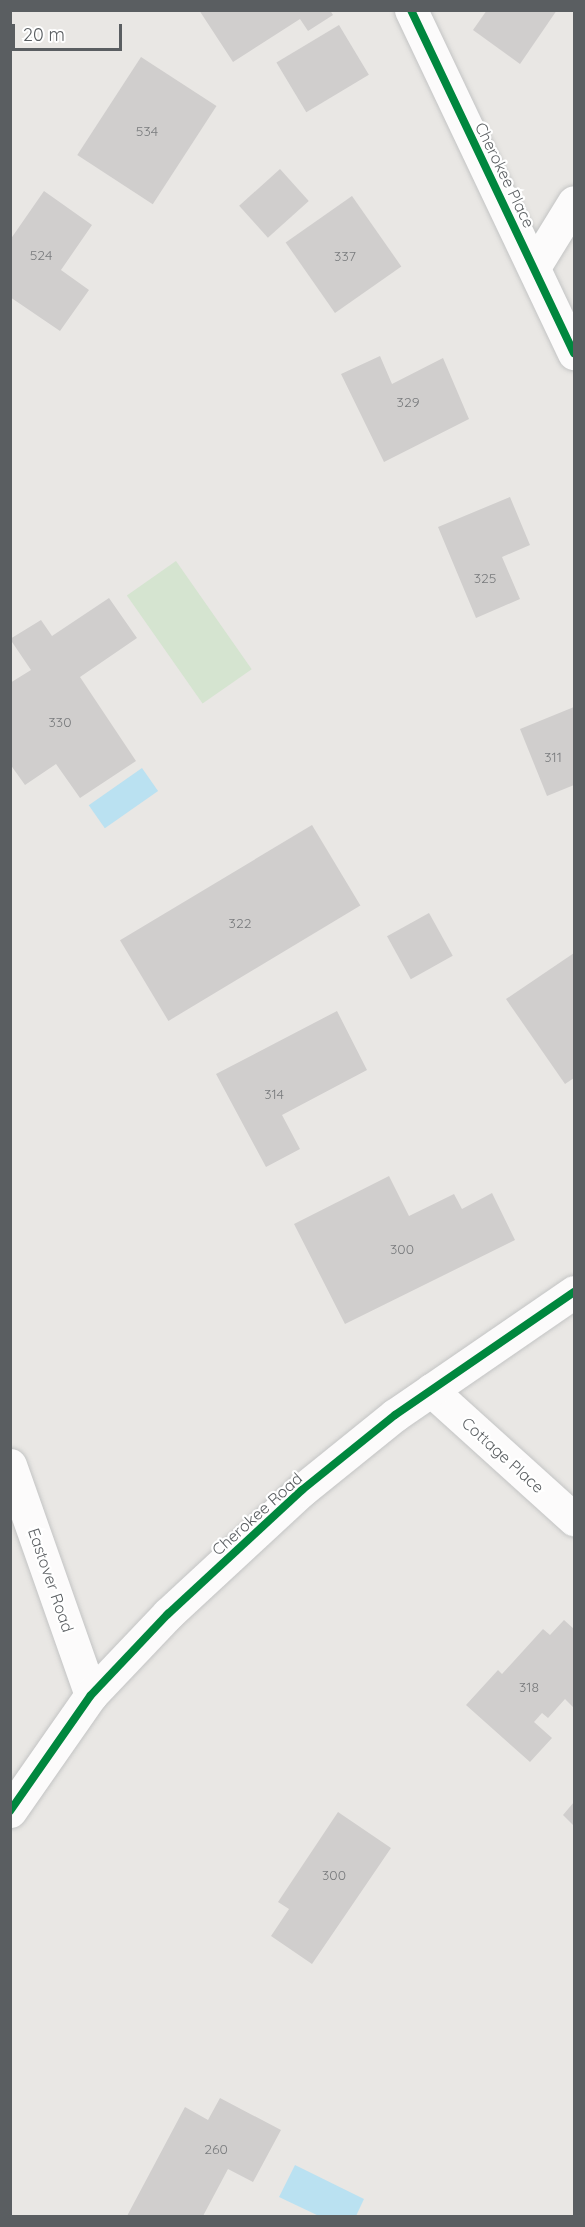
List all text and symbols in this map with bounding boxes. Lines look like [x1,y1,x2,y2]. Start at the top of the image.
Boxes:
scale bar [15,12,124,50]
text: 20 m [23,23,65,46]
street label: Cherokee Place [471,119,539,231]
house number: 534 [136,123,158,139]
house number: 524 [30,247,52,263]
house number: 337 [334,248,356,264]
house number: 329 [397,394,419,410]
house number: 325 [474,570,496,586]
house number: 330 [48,714,72,730]
house number: 311 [544,749,562,765]
house number: 322 [229,915,251,931]
house number: 314 [264,1086,284,1102]
house number: 300 [390,1241,414,1257]
street label: Cottage Place [458,1413,548,1497]
street label: Cherokee Road [208,1469,306,1559]
street label: Eastover Road [24,1525,78,1635]
house number: 318 [519,1679,539,1695]
house number: 300 [322,1867,346,1883]
house number: 260 [204,2141,228,2157]

